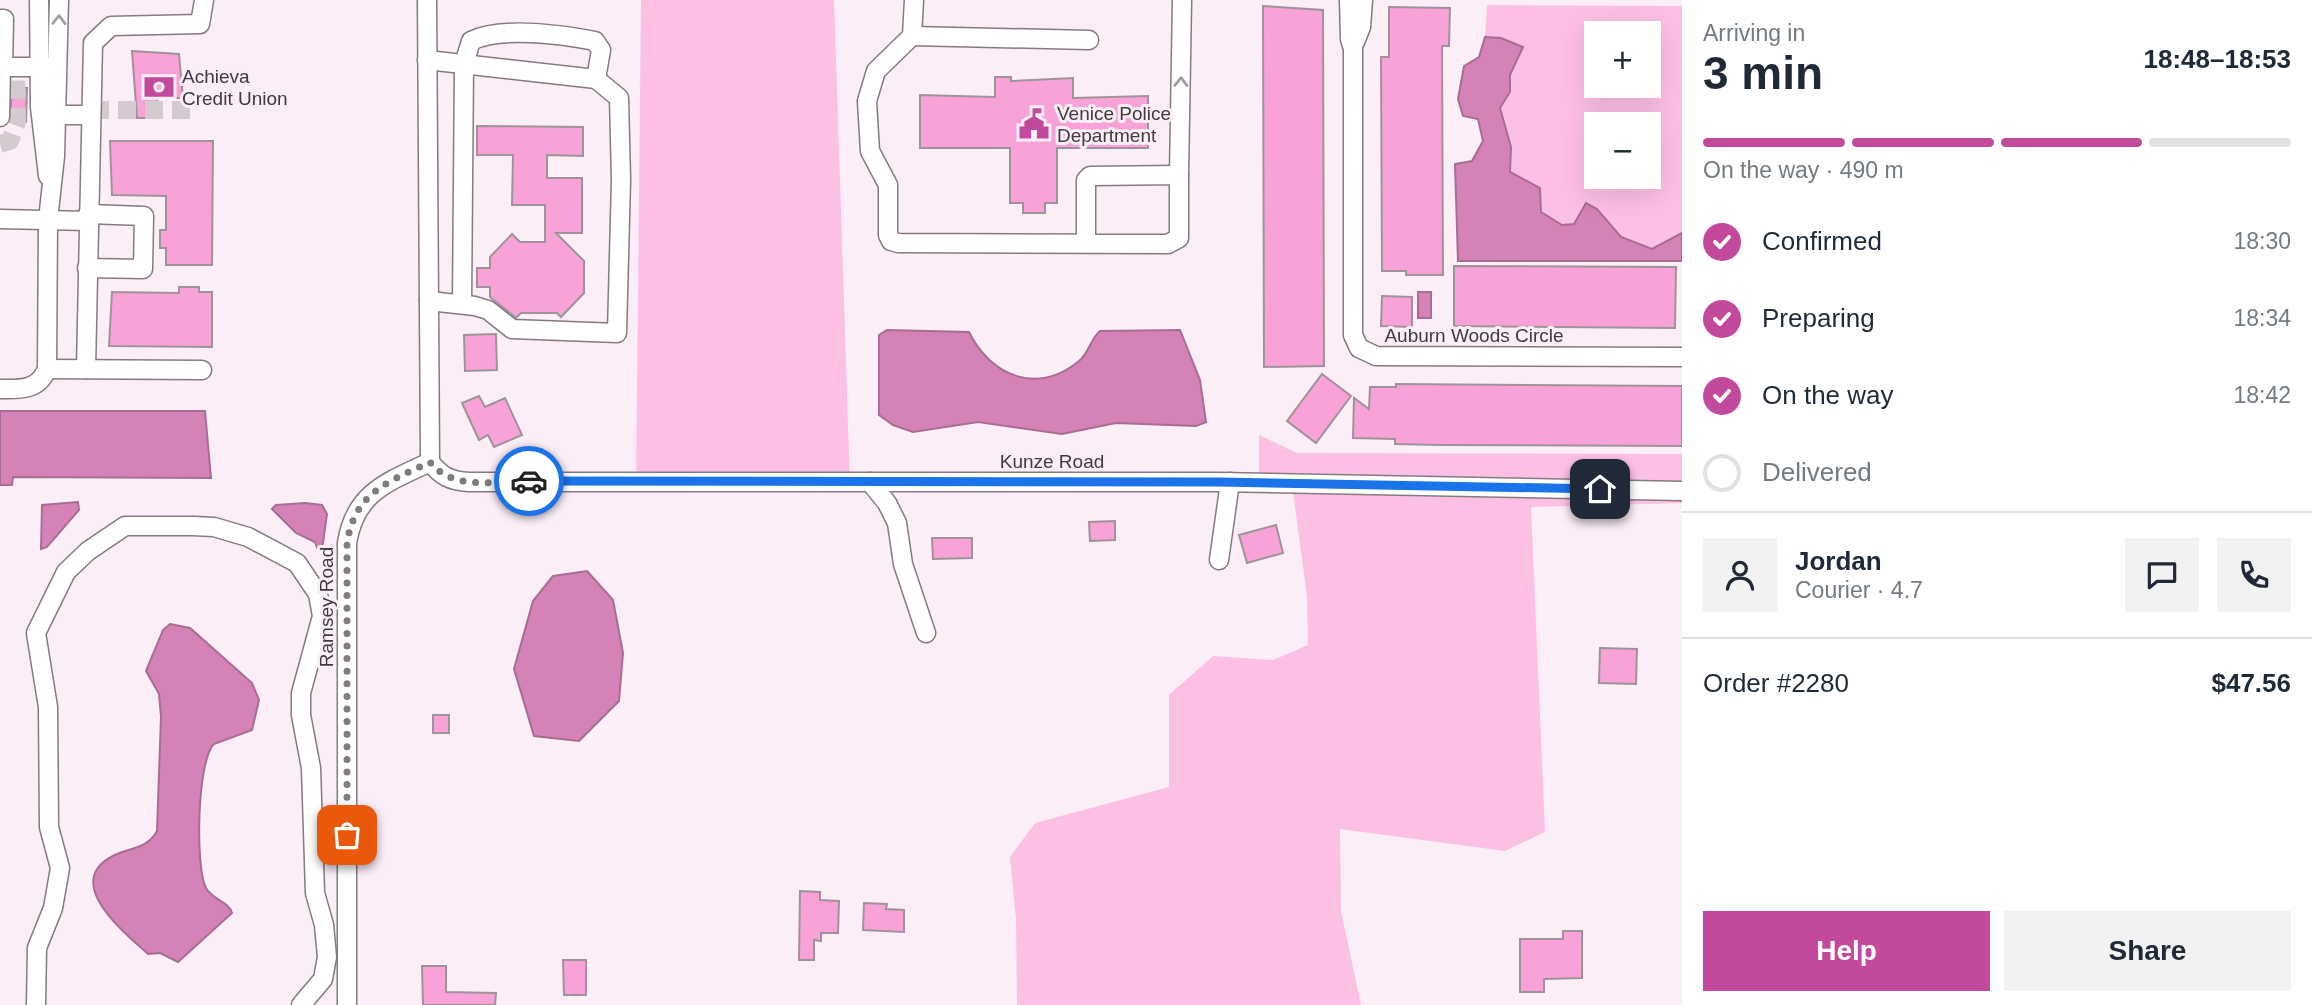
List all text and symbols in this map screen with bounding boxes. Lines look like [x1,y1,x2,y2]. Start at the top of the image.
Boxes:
one-way arrow [51,14,66,25]
text: Arriving in [1703,20,1805,46]
map controls [1584,21,1661,189]
button: + [1584,21,1661,98]
text: 18:48–18:53 [2144,44,2291,74]
text: 3 min [1703,47,1823,99]
place label: Achieva Credit Union [182,66,288,109]
bank icon: Achieva Credit Union [142,70,176,104]
one-way arrow [1173,76,1188,87]
place label: Venice Police Department [1057,103,1171,146]
public building icon: Venice Police Department [1017,107,1051,141]
button: − [1584,112,1661,189]
text: On the way · 490 m [1703,157,1904,183]
icon: check [1703,223,1741,261]
text: Confirmed [1762,226,1882,256]
text: 18:30 [2233,228,2291,254]
icon: check [1703,300,1741,338]
text: Preparing [1762,303,1875,333]
text: 18:34 [2233,305,2291,331]
street label: Auburn Woods Circle [1384,325,1564,346]
icon: check [1703,377,1741,415]
text: On the way [1762,380,1894,410]
text: 18:42 [2233,382,2291,408]
courier [494,446,564,516]
street label: Kunze Road [1000,451,1104,472]
text: Delivered [1762,457,1872,487]
pin [1570,459,1630,519]
icon: car [510,462,548,500]
icon: home [1581,470,1619,508]
button: person [1703,538,1777,612]
button: chat [2125,538,2199,612]
button: phone [2217,538,2291,612]
text: Jordan [1795,546,1882,576]
street label: Ramsey Road [316,547,337,667]
text: Courier · 4.7 [1795,577,1923,603]
text: Order #2280 [1703,668,1849,698]
text: $47.56 [2211,668,2291,698]
pin [317,805,377,865]
icon: bag [328,816,366,854]
button: Help [1703,911,1990,991]
button: Share [2004,911,2291,991]

